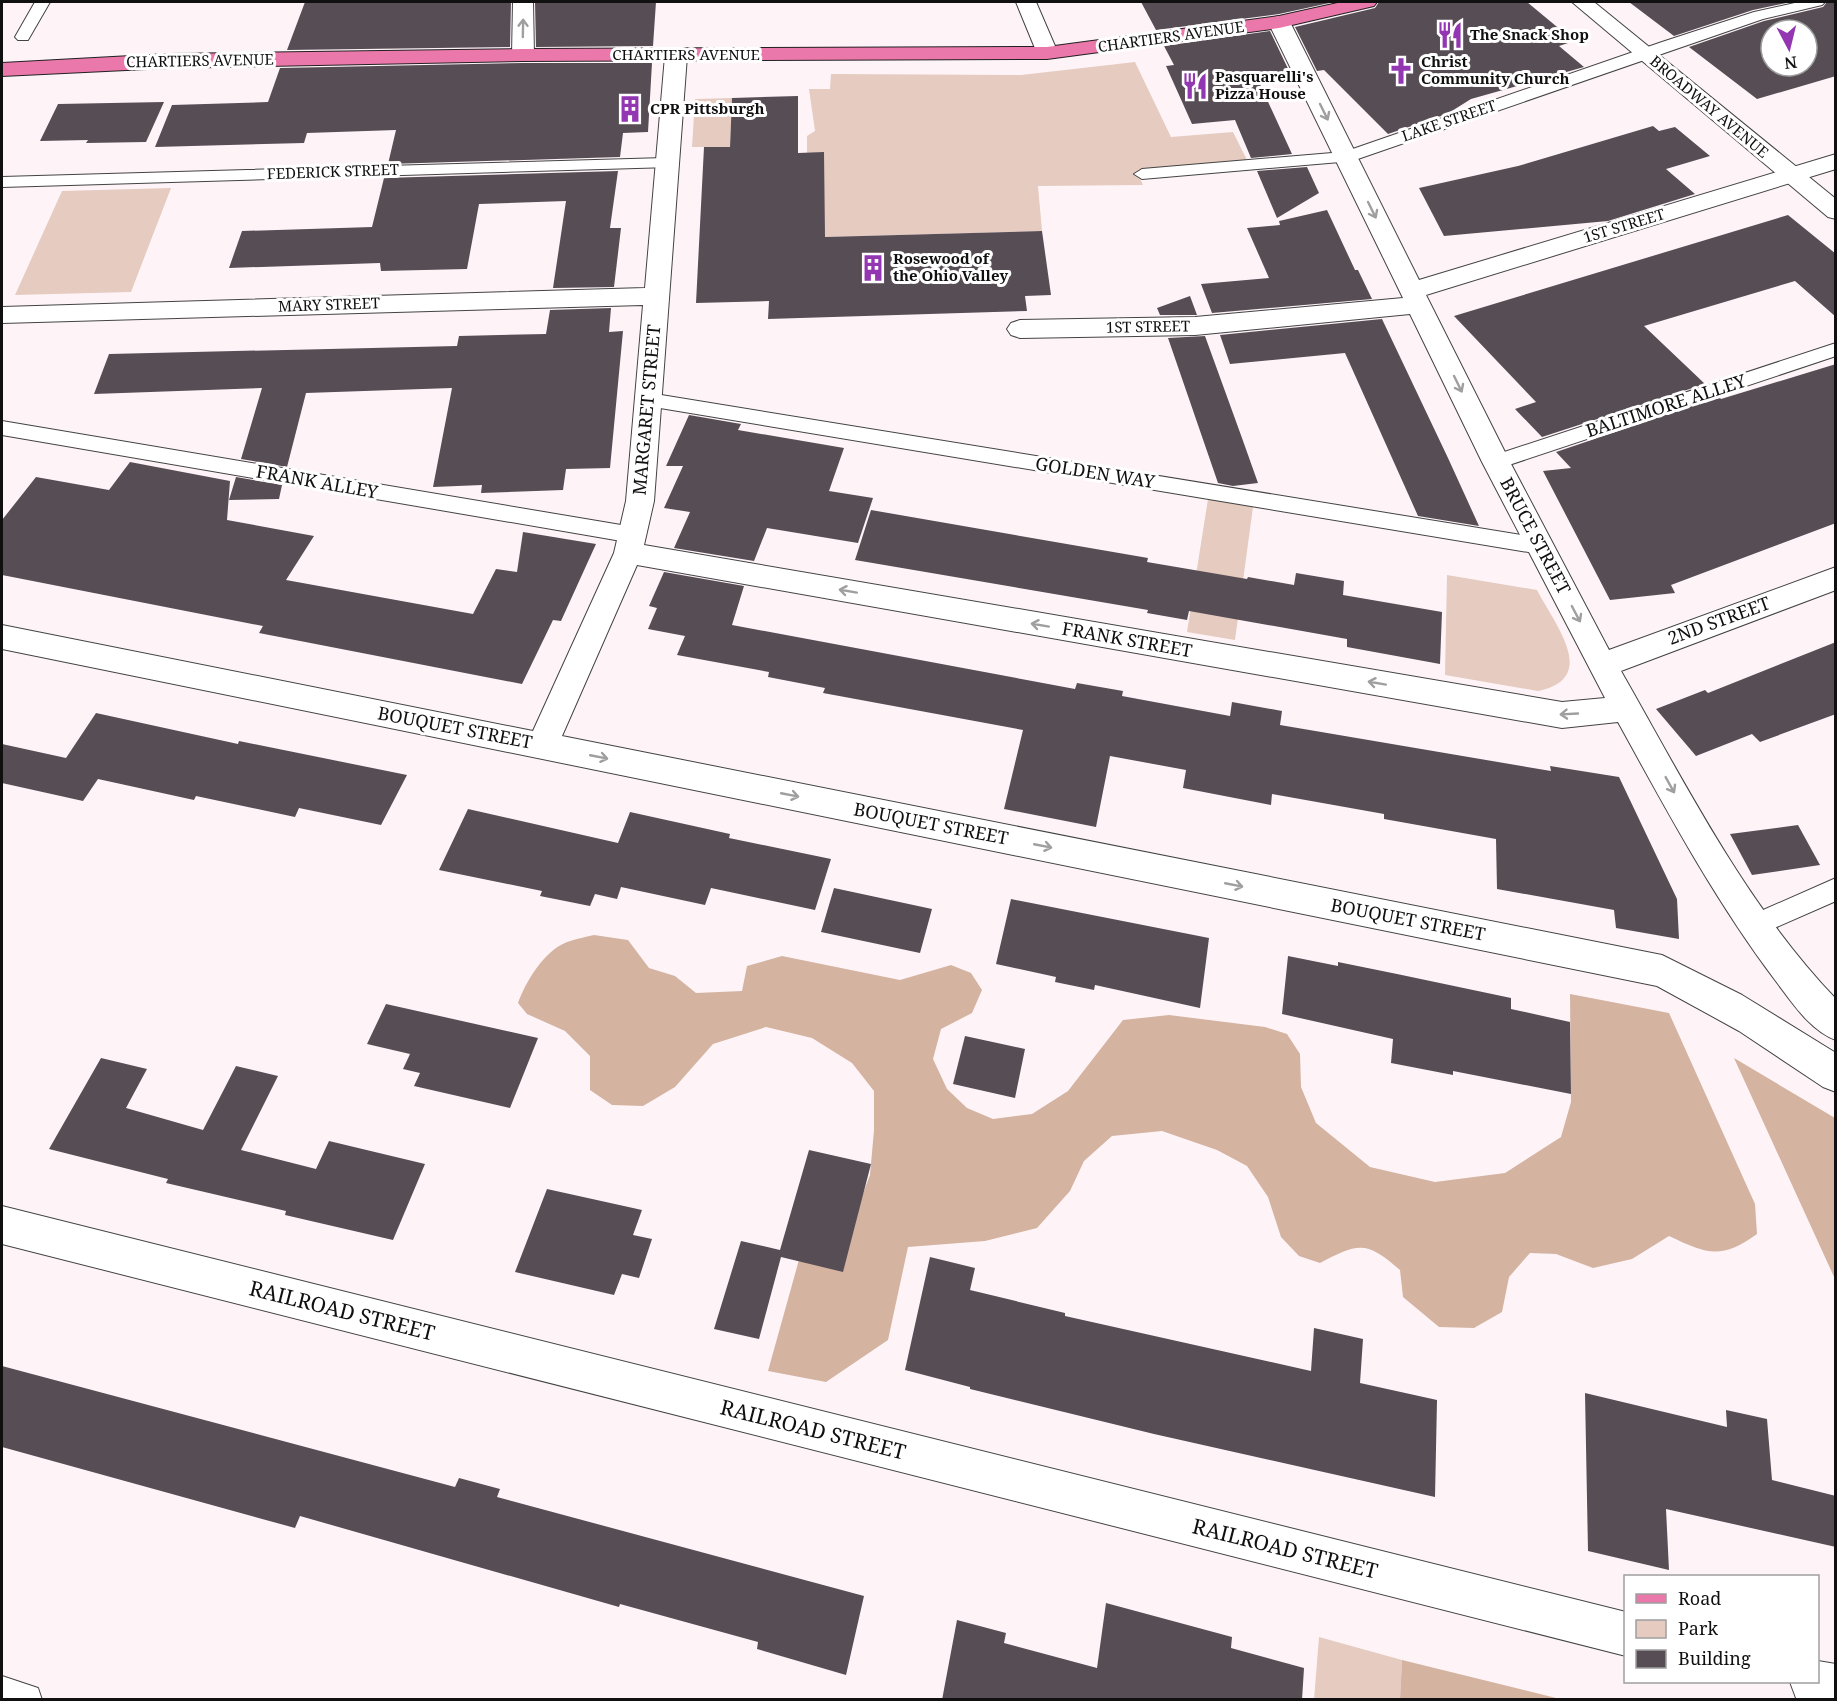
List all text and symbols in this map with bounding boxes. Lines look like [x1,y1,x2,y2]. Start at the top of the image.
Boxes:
street label: CHARTIERS AVENUE [1096,16,1245,56]
north arrow [1759,18,1819,78]
one-way arrow [517,19,529,39]
restaurant icon: The Snack Shop [1435,20,1465,50]
place label: The Snack Shop [1470,24,1589,44]
street label: CHARTIERS AVENUE [612,44,760,64]
street label: CHARTIERS AVENUE [126,49,274,71]
place label: Christ Community Church [1421,51,1570,88]
street label: BROADWAY AVENUE [1646,51,1773,162]
text: N [1783,51,1798,75]
church icon: Christ Community Church [1386,56,1416,86]
place label: Pasquarelli's Pizza House [1215,66,1313,103]
restaurant icon: Pasquarelli's Pizza House [1180,71,1210,101]
building icon: CPR Pittsburgh [615,94,645,124]
street label: LAKE STREET [1399,95,1498,146]
place label: CPR Pittsburgh [650,98,764,118]
one-way arrow [1318,103,1330,121]
street label: FEDERICK STREET [267,159,399,183]
one-way arrow [1366,200,1378,218]
street label: 1ST STREET [1581,203,1667,247]
place label: Rosewood of the Ohio Valley [893,248,1008,285]
building icon: Rosewood of the Ohio Valley [858,253,888,283]
street label: MARY STREET [278,292,380,316]
street label: 1ST STREET [1106,315,1190,337]
street label: MARGARET STREET [627,324,665,496]
street label: BALTIMORE ALLEY [1583,368,1749,442]
one-way arrow [1453,375,1464,393]
street label: GOLDEN WAY [1034,451,1157,493]
street label: FRANK ALLEY [254,458,381,504]
street label: BRUCE STREET [1495,473,1577,598]
one-way arrow [839,585,858,596]
street label: 2ND STREET [1664,590,1773,650]
one-way arrow [1570,605,1582,622]
street label: FRANK STREET [1060,616,1194,662]
one-way arrow [1031,619,1050,630]
one-way arrow [1368,677,1387,688]
street label: BOUQUET STREET [376,700,535,754]
one-way arrow [1560,709,1580,720]
one-way arrow [589,752,608,763]
one-way arrow [1664,776,1676,793]
one-way arrow [781,790,800,802]
street label: BOUQUET STREET [852,796,1011,850]
one-way arrow [1033,841,1053,852]
one-way arrow [1224,880,1244,891]
street label: BOUQUET STREET [1329,892,1488,946]
street label: RAILROAD STREET [247,1273,438,1347]
street label: RAILROAD STREET [718,1392,909,1466]
street label: RAILROAD STREET [1190,1511,1381,1585]
legend [1624,1575,1819,1683]
text: Road [1678,1586,1721,1610]
text: Park [1678,1616,1718,1640]
text: Building [1678,1646,1751,1670]

